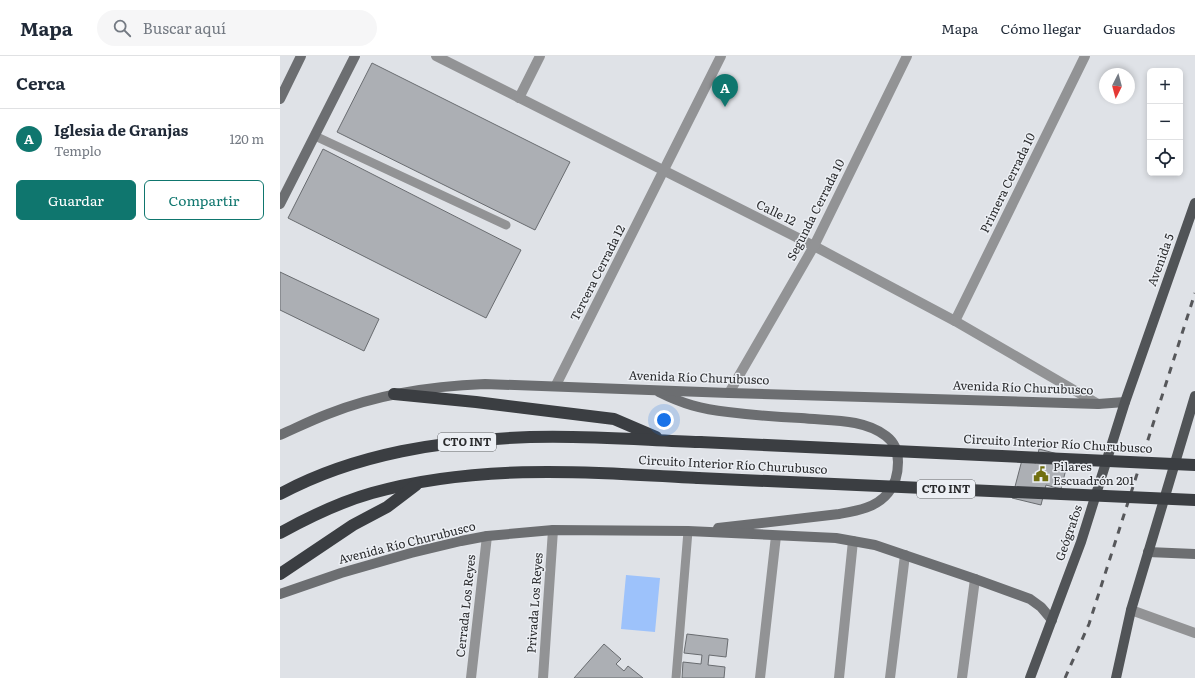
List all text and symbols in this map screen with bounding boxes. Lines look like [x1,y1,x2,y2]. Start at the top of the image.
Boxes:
search box [97,10,377,46]
text: Mapa [20,14,73,42]
text: Buscar aquí [143,16,226,39]
icon: search [111,17,133,39]
text: Mapa [941,18,978,38]
text: Cómo llegar [1000,18,1081,38]
text: Guardados [1103,18,1175,38]
north arrow [1099,68,1135,104]
map controls [1147,68,1183,176]
button: + [1147,68,1183,104]
text: Cerca [16,70,65,95]
pin: A [712,74,738,107]
button: − [1147,104,1183,140]
text: Iglesia de Granjas [54,118,188,141]
text: A [24,129,34,148]
text: 120 m [229,129,264,148]
street label: Primera Cerrada 10 [975,129,1039,236]
button: locate [1147,140,1183,176]
text: Templo [54,141,101,160]
street label: Segunda Cerrada 10 [782,155,849,264]
button: Guardar [16,180,136,220]
button: Compartir [144,180,264,220]
street label: Calle 12 [753,195,799,229]
street label: Tercera Cerrada 12 [565,221,629,324]
street label: Avenida 5 [1142,231,1178,289]
street label: Avenida Río Churubusco [628,366,770,388]
street label: Avenida Río Churubusco [952,376,1094,398]
your location [654,410,674,430]
street label: Circuito Interior Río Churubusco [963,429,1153,457]
road number: CTO INT [438,433,496,451]
street label: Circuito Interior Río Churubusco [638,450,828,478]
place label: Pilares Escuadrón 201 [1053,457,1134,489]
public building icon: Pilares Escuadrón 201 [1032,465,1050,483]
road number: CTO INT [917,480,975,498]
street label: Geógrafos [1050,502,1086,563]
street label: Avenida Río Churubusco [336,516,477,568]
street label: Privada Los Reyes [522,551,547,654]
street label: Cerrada Los Reyes [451,553,479,658]

